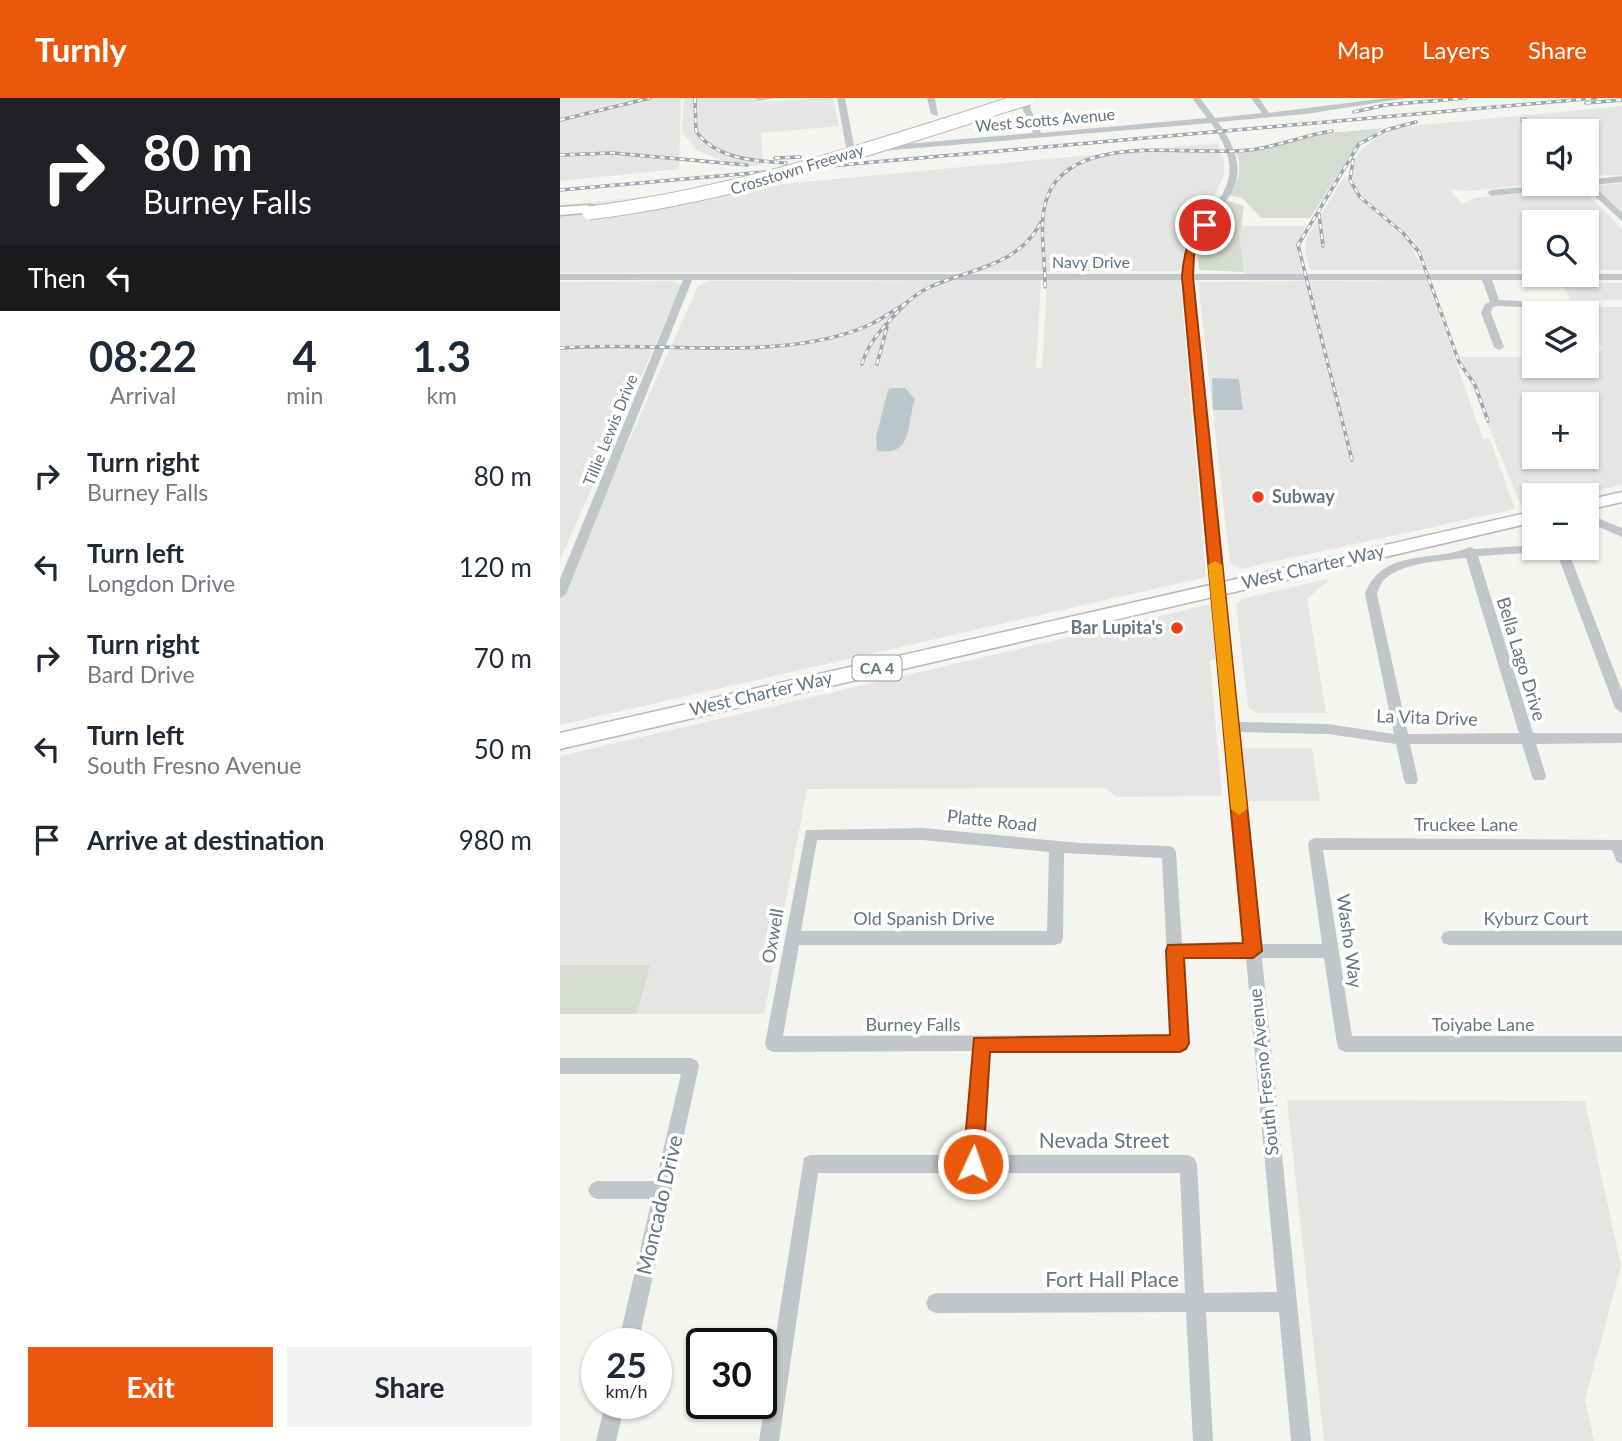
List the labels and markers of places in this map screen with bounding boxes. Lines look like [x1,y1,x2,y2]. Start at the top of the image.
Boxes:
pin [1175,195,1235,255]
place label: Subway [1272,485,1335,507]
marker: Subway [1250,489,1266,505]
place label: Bar Lupita's [1070,616,1163,638]
marker: Bar Lupita's [1169,620,1185,636]

